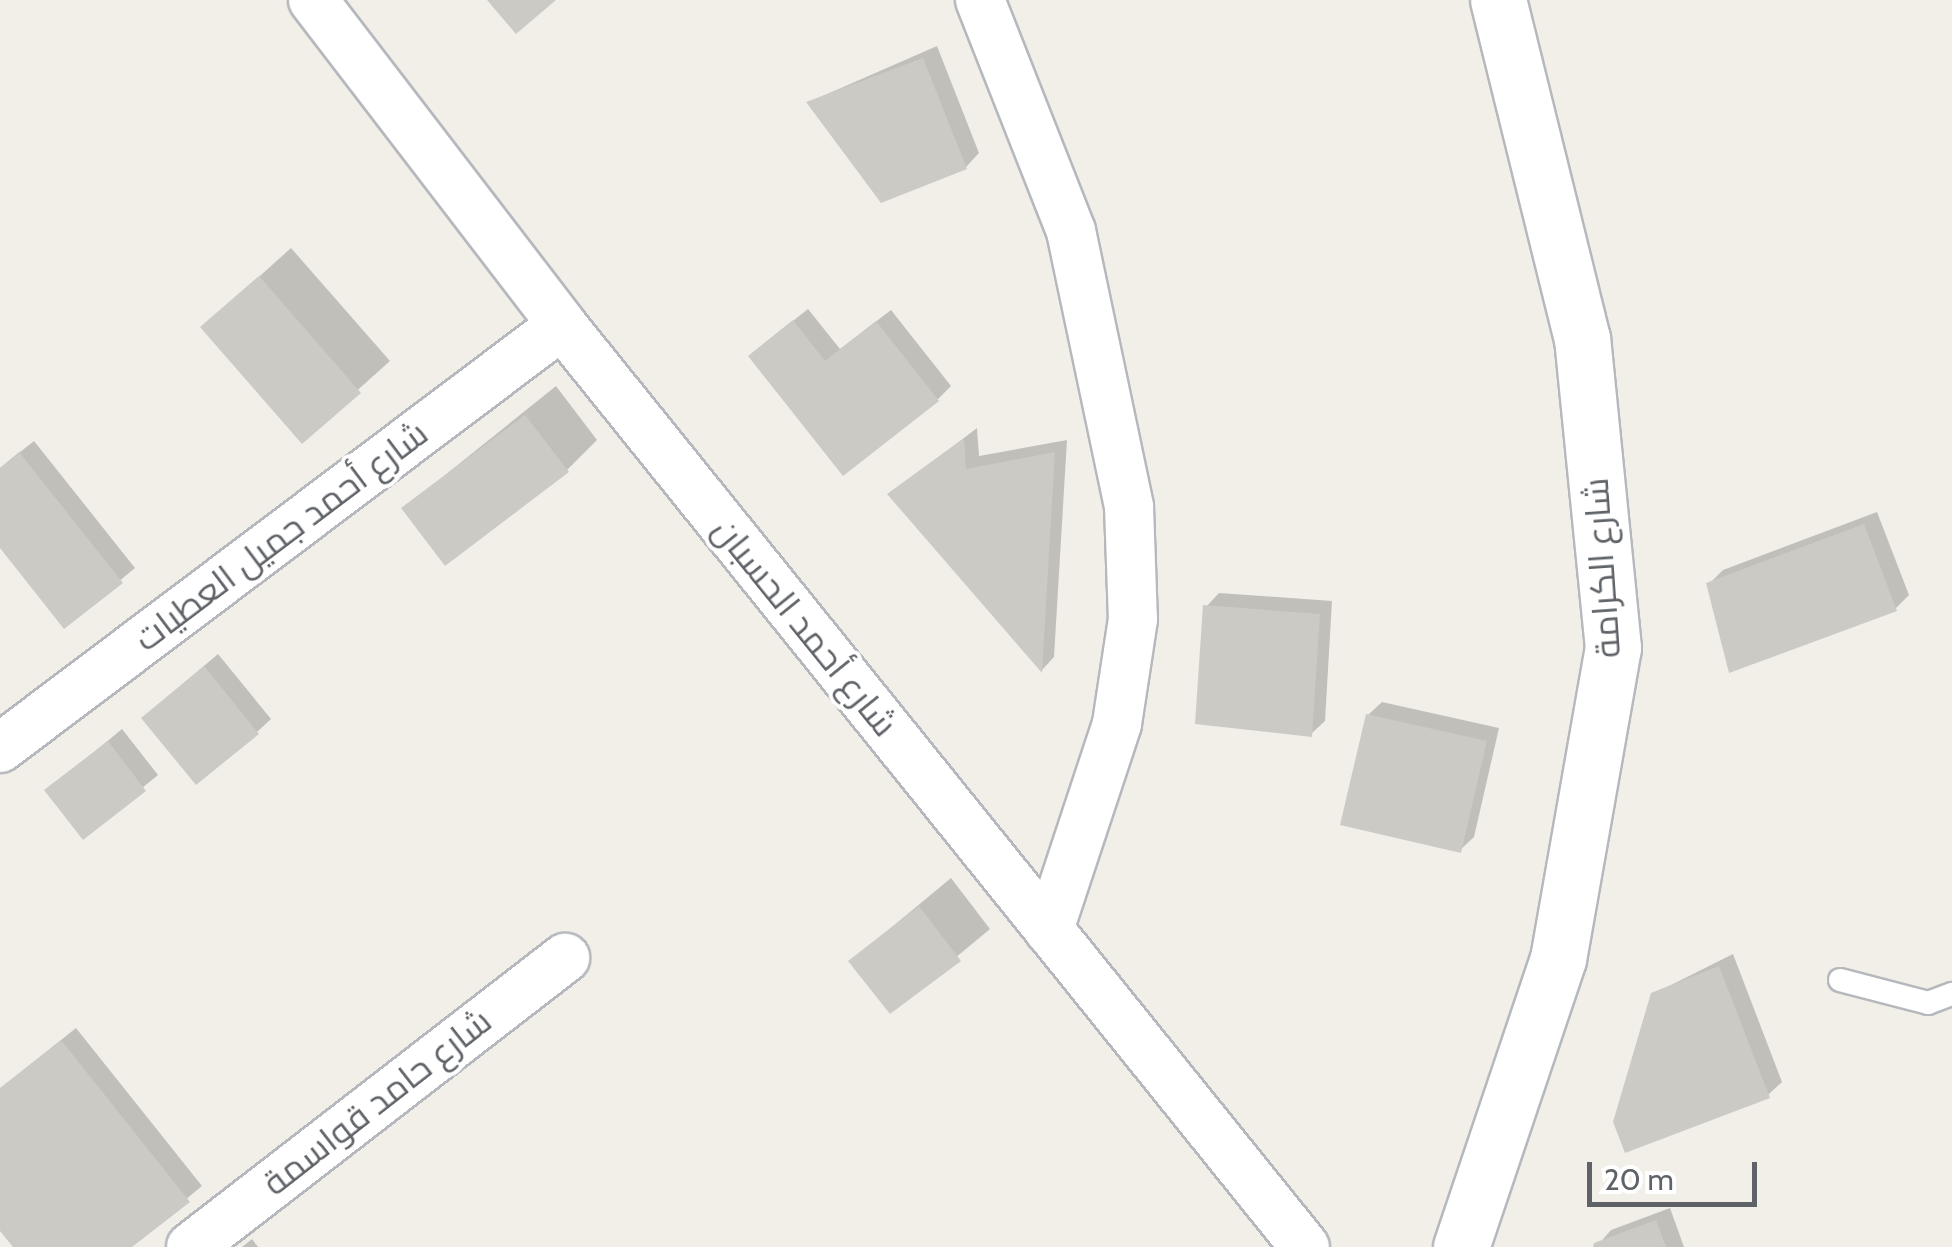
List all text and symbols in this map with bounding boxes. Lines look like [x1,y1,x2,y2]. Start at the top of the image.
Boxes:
street label: شارع أحمد جميل العطيات [126,412,436,660]
street label: شارع الكرامة [1575,477,1629,659]
street label: شارع أحمد الحسبان [704,509,906,745]
street label: شارع حامد قواسمة [254,1000,500,1204]
scale bar [1592,1142,1762,1204]
text: 20 m [1604,1161,1674,1198]

